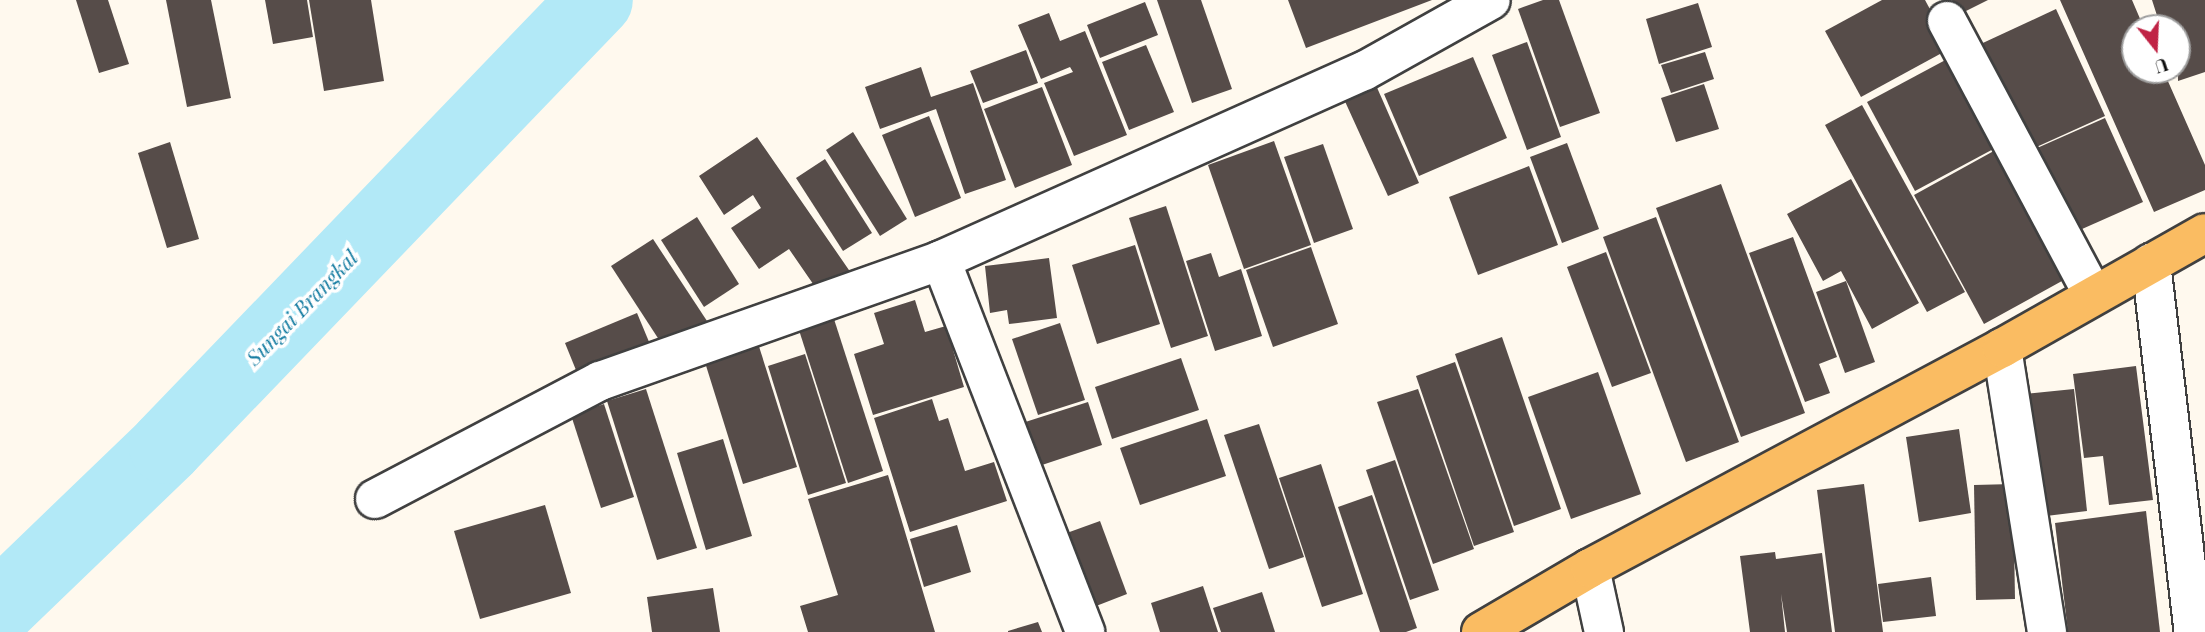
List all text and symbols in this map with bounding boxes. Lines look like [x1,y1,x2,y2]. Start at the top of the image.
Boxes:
north arrow [2121,14,2191,84]
text: U [2152,53,2172,81]
water label: Sungai Brangkal [240,244,362,370]

